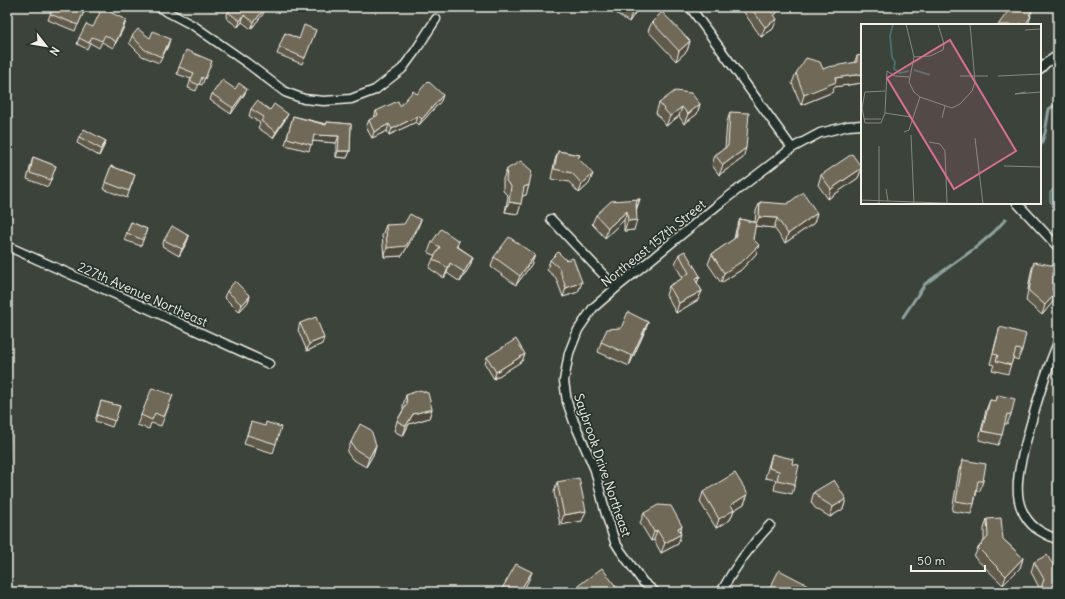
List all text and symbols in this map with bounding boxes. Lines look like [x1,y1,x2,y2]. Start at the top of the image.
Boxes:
inset map [861,24,1041,204]
north arrow [26,26,66,66]
text: N [47,44,63,58]
street label: Northeast 157th Street [598,196,710,291]
street label: 227th Avenue Northeast [75,258,211,331]
street label: Saybrook Drive Northeast [570,391,635,540]
scale bar [911,547,985,573]
text: 50 m [917,553,946,568]

